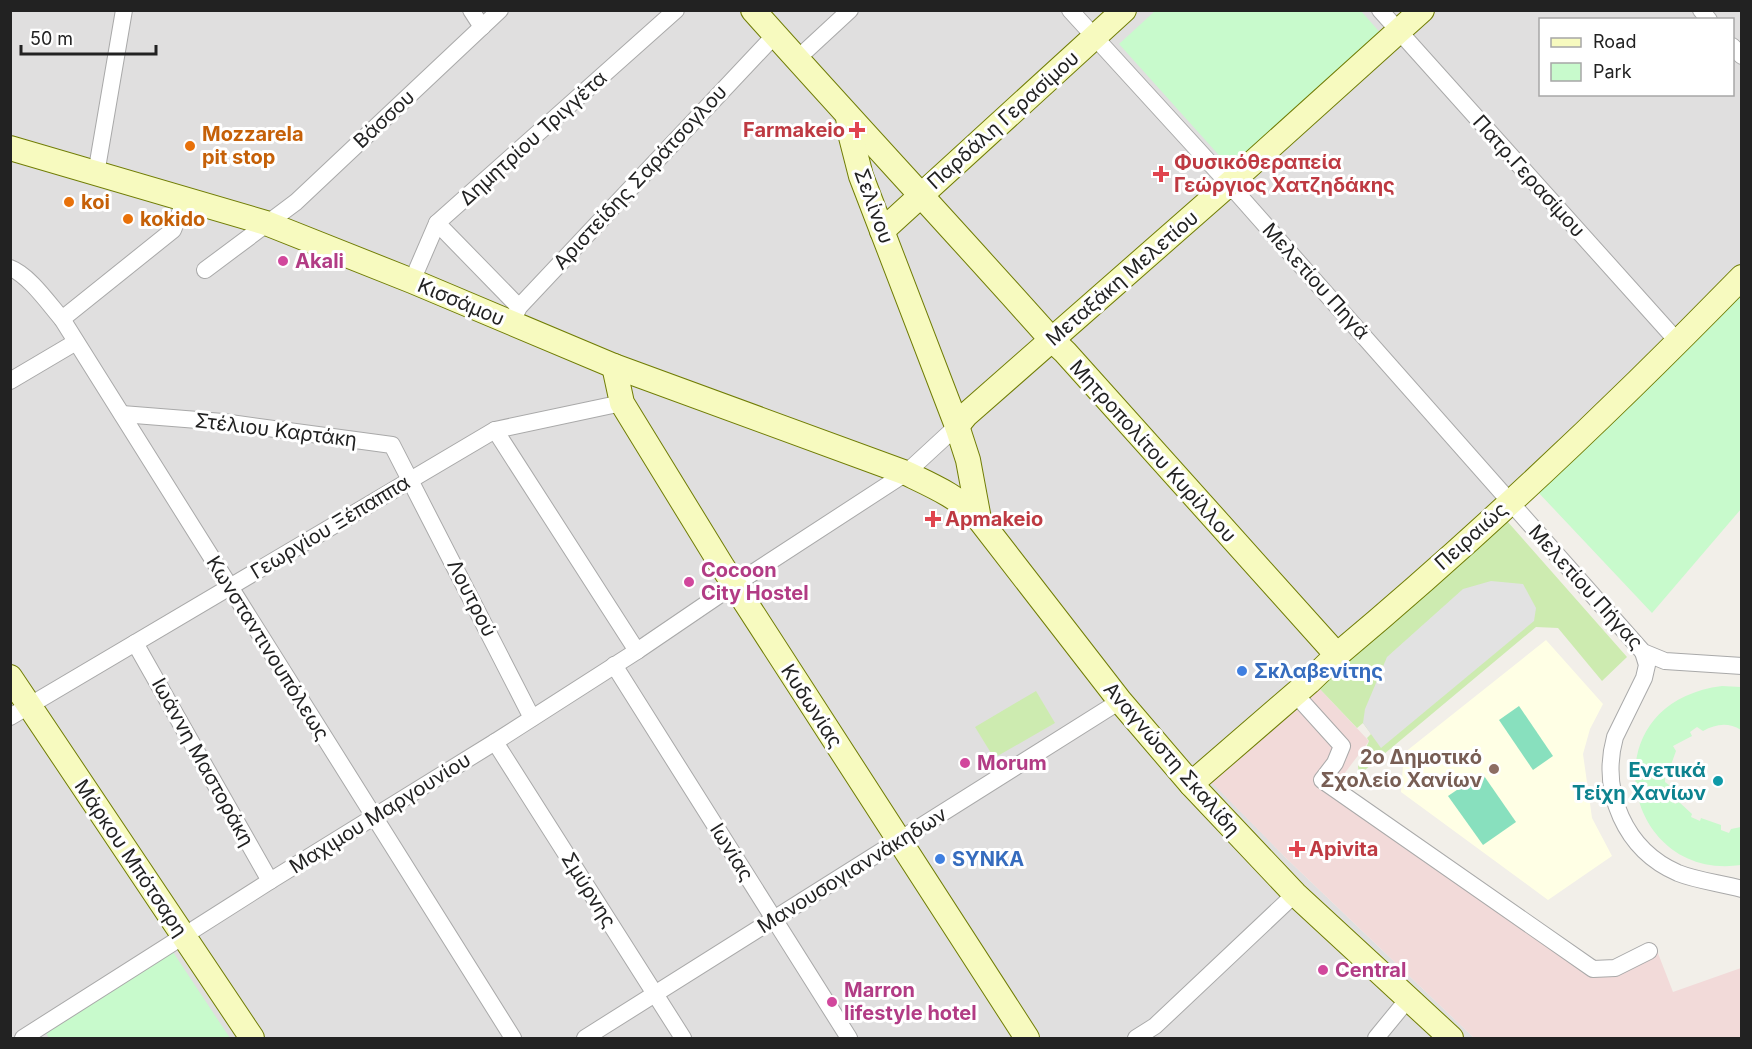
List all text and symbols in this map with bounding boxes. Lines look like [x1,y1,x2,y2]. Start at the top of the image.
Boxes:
scale bar [21,18,156,56]
legend [1539,18,1734,96]
text: 50 m [30,28,73,49]
text: Road [1593,31,1636,52]
street label: Παρδάλη Γερασίμου [922,46,1084,194]
text: Park [1593,61,1632,82]
street label: Δημητρίου Τριγγέτα [455,66,611,210]
street label: Αριστείδης Σαράτσογλου [548,80,732,274]
street label: Βάσσου [349,85,419,153]
street label: Πατρ.Γερασίμου [1468,110,1590,242]
place label: Farmakeio [743,118,845,142]
place label: Mozzarela pit stop [202,122,304,169]
marker: Farmakeio [850,123,864,137]
marker: Mozzarela pit stop [183,139,197,153]
place label: Φυσικόθεραπεία Γεώργιος Χατζηδάκης [1174,150,1395,197]
street label: Σελίνου [849,165,899,247]
marker: Φυσικόθεραπεία Γεώργιος Χατζηδάκης [1152,165,1170,183]
place label: koi [81,190,110,214]
marker: koi [62,195,76,209]
street label: Μεταξάκη Μελετίου [1041,205,1203,351]
place label: kokido [140,207,205,231]
marker: kokido [121,212,135,226]
street label: Μελετίου Πηγά [1258,218,1374,344]
place label: Akali [295,249,344,273]
marker: Akali [276,254,290,268]
street label: Κισσάμου [414,273,508,331]
street label: Μητροπολίτου Κυρίλλου [1065,355,1241,547]
street label: Στέλιου Καρτάκη [194,408,358,452]
street label: Γεωργίου Ξέπαππα [246,470,414,584]
street label: Πειραιώς [1430,497,1512,575]
place label: Apmakeio [945,507,1043,531]
marker: Apmakeio [926,512,940,526]
street label: Μελετίου Πήγας [1524,520,1648,654]
street label: Κωνσταντινουπόλεως [201,551,335,745]
street label: Λουτρού [442,555,502,641]
place label: Cocoon City Hostel [701,558,809,605]
marker: Cocoon City Hostel [682,575,696,589]
place label: Σκλαβενίτης [1254,659,1383,683]
street label: Κυδωνίας [776,660,848,752]
marker: Σκλαβενίτης [1235,664,1249,678]
street label: Ιωάννη Μαστοράκη [147,674,259,850]
street label: Αναγνώστη Σκαλίδη [1099,677,1245,841]
place label: 2ο Δημοτικό Σχολείο Χανίων [1321,745,1482,792]
street label: Μαχιμου Mαργουνίου [285,747,475,879]
place label: Morum [977,751,1047,775]
marker: Morum [958,756,972,770]
place label: Ενετικά Τείχη Χανίων [1572,758,1706,805]
marker: 2ο Δημοτικό Σχολείο Χανίων [1487,762,1501,776]
marker: Ενετικά Τείχη Χανίων [1711,774,1725,788]
street label: Μάρκου Μπότσαρη [70,775,192,941]
street label: Μανουσογιαννάκηδων [753,802,951,938]
street label: Ιωνίας [705,819,759,885]
place label: Apivita [1309,837,1378,861]
marker: Apivita [1290,842,1304,856]
place label: SYNKA [952,847,1024,871]
street label: Σμύρνης [557,848,621,932]
marker: SYNKA [933,852,947,866]
place label: Central [1335,958,1406,982]
marker: Central [1316,963,1330,977]
place label: Marron lifestyle hotel [844,978,977,1025]
marker: Marron lifestyle hotel [825,995,839,1009]

